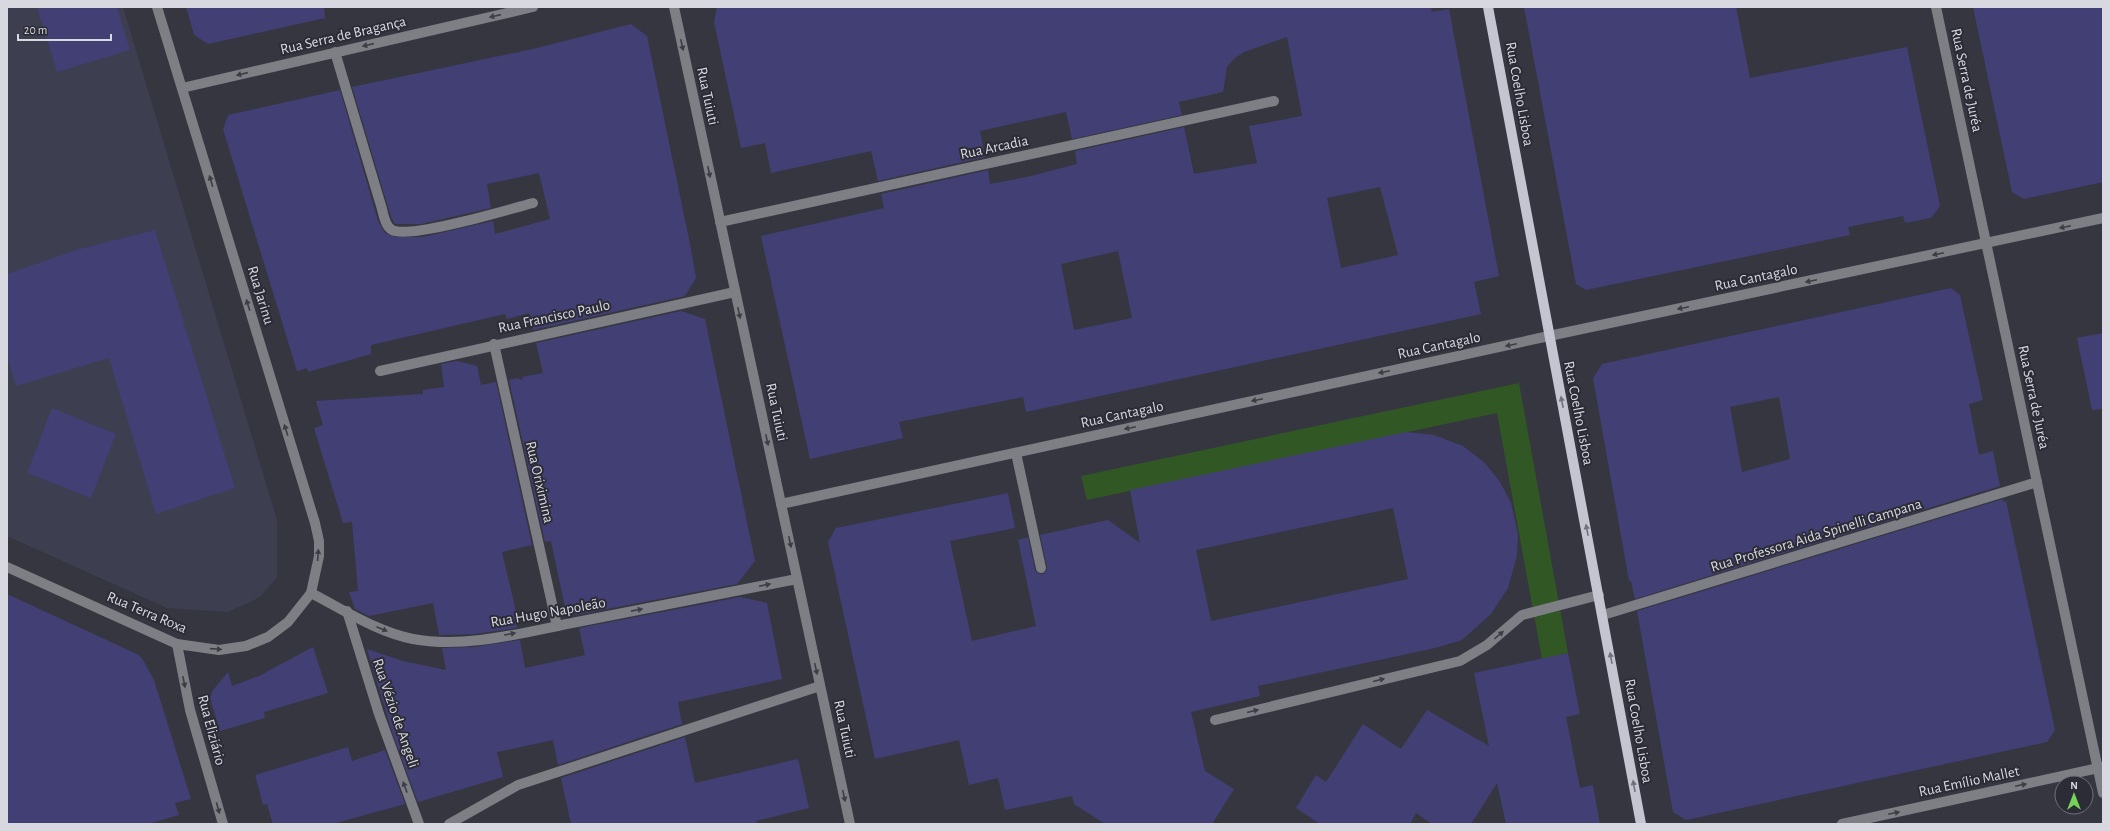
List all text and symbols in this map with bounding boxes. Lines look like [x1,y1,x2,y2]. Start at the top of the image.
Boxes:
one-way arrow [489,13,501,19]
street label: Rua Serra de Bragança [279,14,408,57]
scale bar [18,16,111,42]
text: 20 m [24,24,47,36]
street label: Rua Serra de Juréa [1948,27,1985,133]
one-way arrow [679,39,685,51]
street label: Rua Coelho Lisboa [1503,41,1536,147]
one-way arrow [362,42,375,48]
street label: Rua Tuiuti [694,66,721,126]
one-way arrow [236,72,248,78]
street label: Rua Arcadia [959,133,1030,162]
one-way arrow [707,166,713,178]
one-way arrow [207,174,213,186]
one-way arrow [2059,224,2071,230]
one-way arrow [1932,251,1944,257]
street label: Rua Cantagalo [1713,261,1799,294]
street label: Rua Jarinu [245,264,277,326]
one-way arrow [1804,278,1817,284]
street label: Rua Francisco Paulo [497,297,611,336]
one-way arrow [245,299,251,311]
one-way arrow [1677,305,1690,311]
one-way arrow [737,307,743,319]
street label: Rua Cantagalo [1396,329,1482,362]
one-way arrow [1505,342,1517,348]
street label: Rua Serra de Juréa [2015,344,2052,450]
street label: Rua Coelho Lisboa [1561,360,1596,466]
one-way arrow [1378,370,1390,376]
street label: Rua Tuiuti [763,382,790,442]
one-way arrow [1559,396,1565,408]
one-way arrow [1251,397,1263,403]
street label: Rua Cantagalo [1079,398,1165,431]
one-way arrow [283,423,289,435]
one-way arrow [1124,425,1136,431]
one-way arrow [765,434,771,446]
street label: Rua Oriximina [523,440,556,525]
street label: Rua Professora Aida Spinelli Campana [1709,496,1924,575]
one-way arrow [1583,524,1589,536]
one-way arrow [787,536,793,548]
one-way arrow [315,549,322,561]
one-way arrow [759,582,771,588]
street label: Rua Terra Roxa [105,589,189,636]
street label: Rua Hugo Napoleão [489,595,607,630]
one-way arrow [631,607,644,613]
one-way arrow [377,626,389,632]
one-way arrow [504,631,516,637]
one-way arrow [1494,631,1504,640]
one-way arrow [210,645,222,652]
one-way arrow [1607,652,1613,664]
street label: Rua Vézio de Angeli [370,657,421,770]
one-way arrow [814,663,820,675]
one-way arrow [181,676,187,688]
one-way arrow [1373,677,1385,683]
street label: Rua Coelho Lisboa [1622,678,1655,784]
street label: Rua Eliziário [195,693,228,767]
street label: Rua Tuiuti [831,699,858,759]
one-way arrow [1247,708,1259,714]
street label: Rua Emílio Mallet [1917,763,2021,800]
north arrow [2054,775,2094,815]
one-way arrow [1631,780,1637,792]
text: N [2070,780,2078,791]
one-way arrow [402,781,408,793]
one-way arrow [2015,782,2027,788]
one-way arrow [841,790,847,802]
one-way arrow [215,802,221,814]
one-way arrow [1888,809,1900,815]

